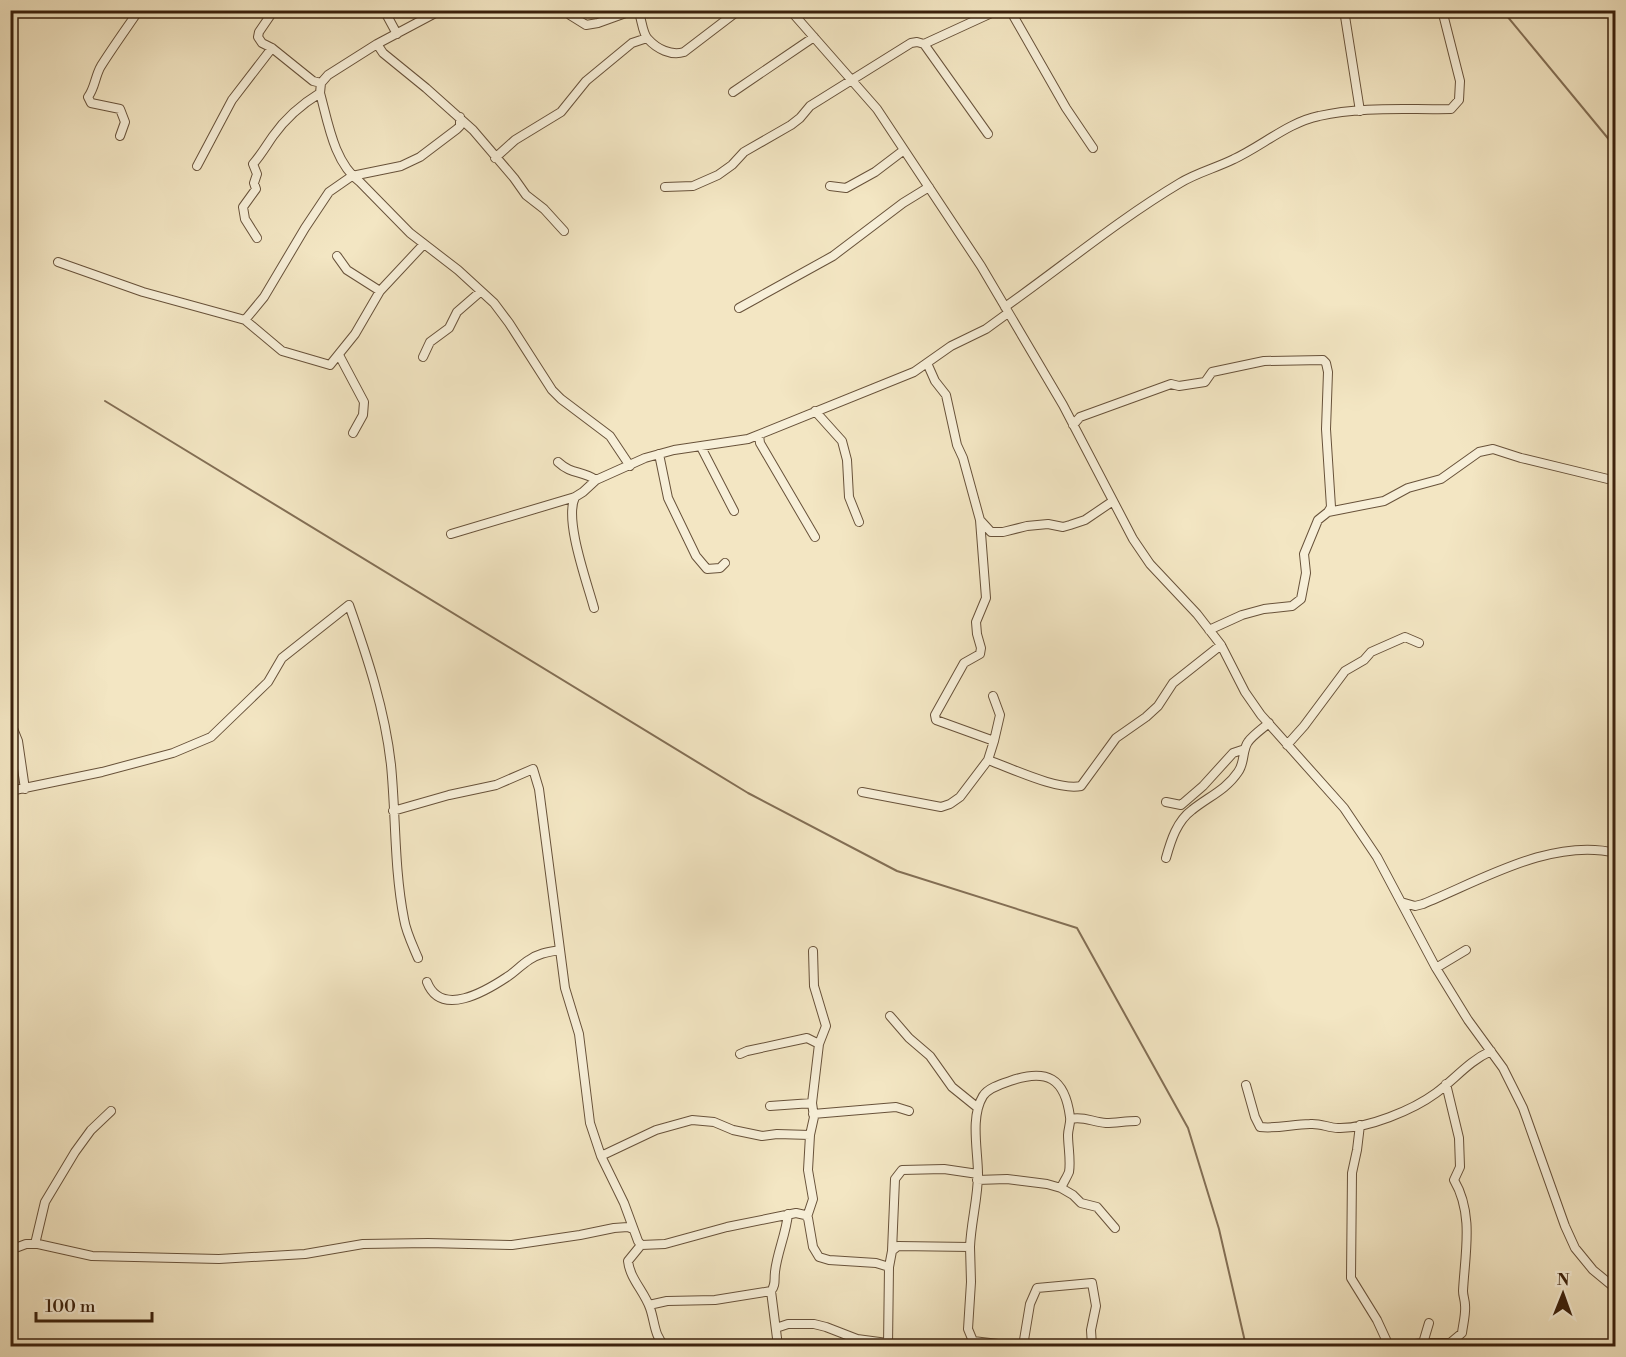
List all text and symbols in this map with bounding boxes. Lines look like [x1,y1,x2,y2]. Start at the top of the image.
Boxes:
north arrow [1533,1264,1593,1324]
text: N [1557,1270,1570,1290]
scale bar [36,1285,152,1323]
text: 100 m [45,1295,96,1318]

